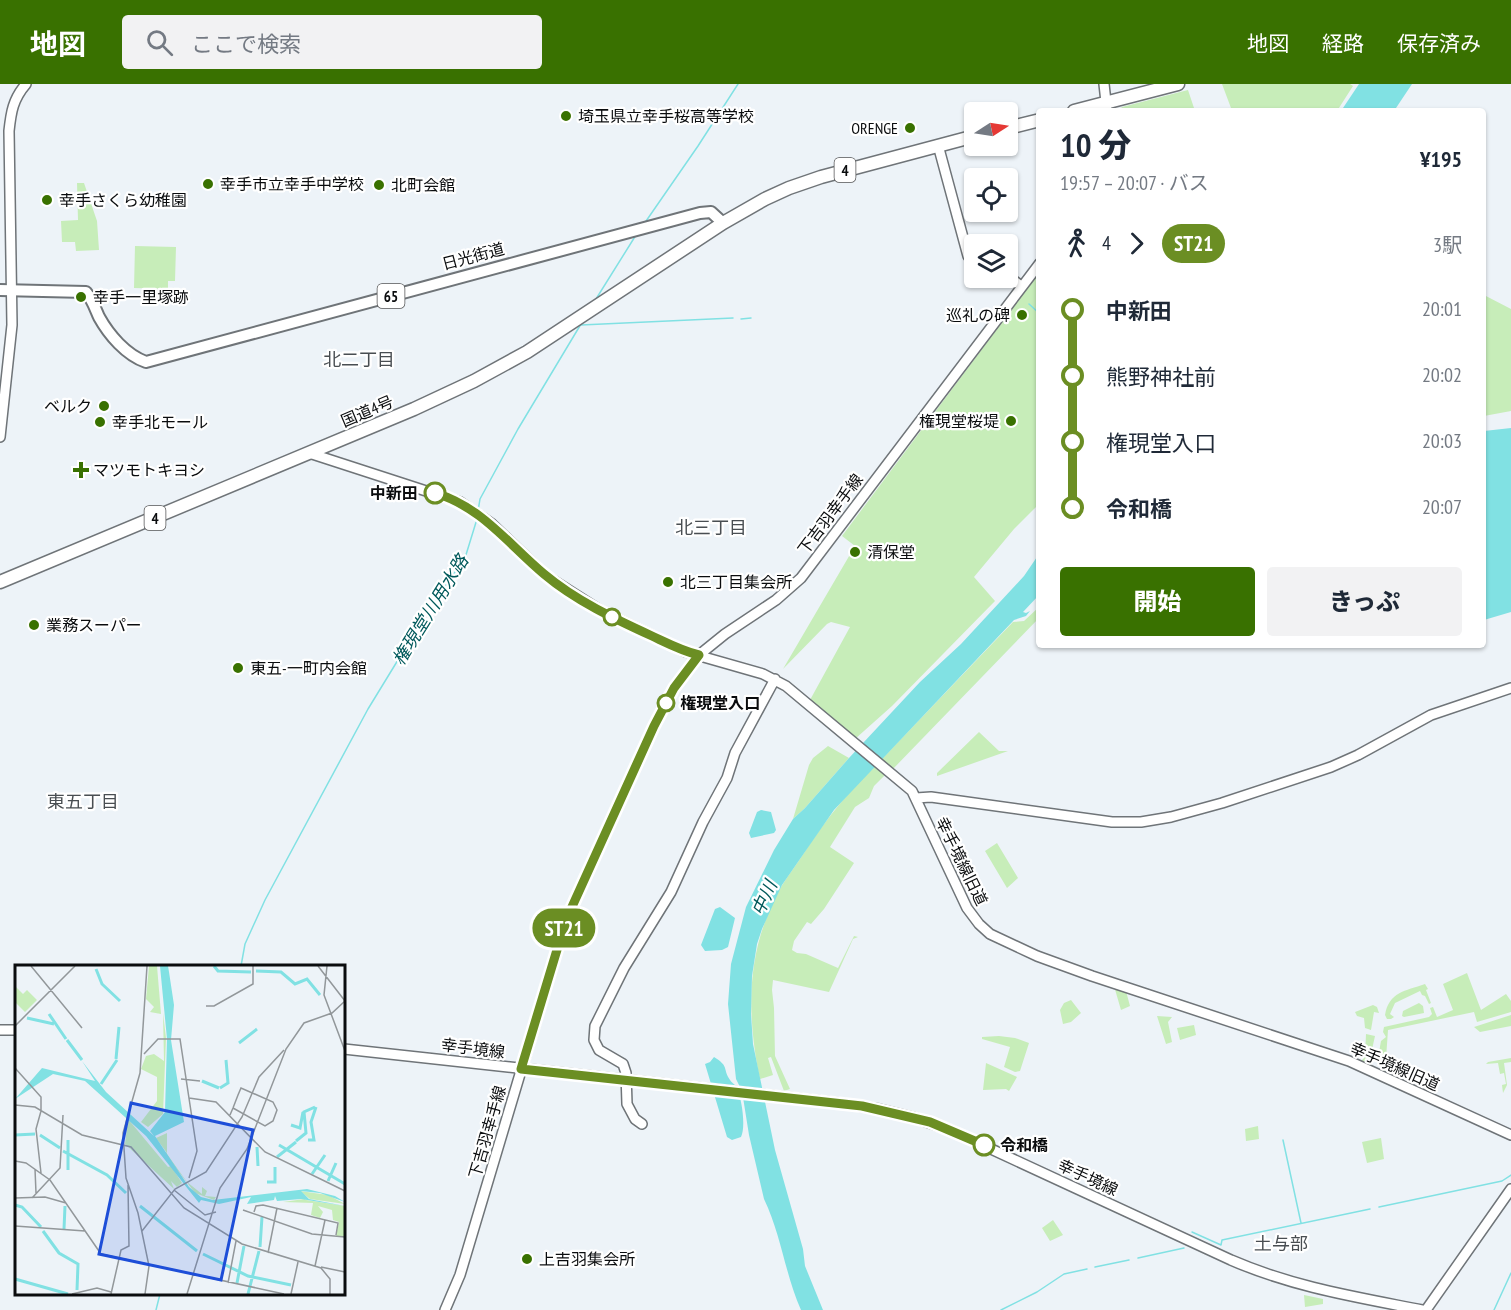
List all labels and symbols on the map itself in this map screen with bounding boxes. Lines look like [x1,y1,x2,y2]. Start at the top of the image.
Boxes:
north arrow [964,102,1018,156]
place label: 埼玉県立幸手桜高等学校 [578,106,754,126]
marker: 埼玉県立幸手桜高等学校 [559,109,573,123]
place label: ORENGE [851,118,898,138]
marker: ORENGE [903,121,917,135]
road number: 4 [834,158,856,182]
place label: 幸手市立幸手中学校 [220,174,364,194]
place label: 北町会館 [391,175,455,195]
marker: 幸手市立幸手中学校 [201,177,215,191]
marker: 北町会館 [372,178,386,192]
place label: 幸手さくら幼稚園 [59,190,187,210]
marker: 幸手さくら幼稚園 [40,193,54,207]
street label: 日光街道 [439,238,507,274]
road number: 65 [378,284,404,308]
place label: 幸手一里塚跡 [93,287,189,307]
marker: 幸手一里塚跡 [74,290,88,304]
place label: 巡礼の碑 [946,305,1010,325]
marker: 巡礼の碑 [1015,308,1029,322]
district label: 北二丁目 [323,348,395,371]
street label: 国道4号 [338,391,396,431]
place label: ベルク [44,396,92,416]
marker: ベルク [97,399,111,413]
place label: 権現堂桜堤 [919,411,999,431]
place label: 幸手北モール [112,412,208,432]
marker: 権現堂桜堤 [1004,414,1018,428]
marker: 幸手北モール [93,415,107,429]
place label: マツモトキヨシ [93,460,205,480]
marker: マツモトキヨシ [74,463,88,477]
street label: 下吉羽幸手線 [793,470,867,558]
marker: 中新田 [424,482,446,504]
place label: 中新田 [370,483,418,503]
road number: 4 [144,506,166,530]
district label: 北三丁目 [675,516,747,539]
place label: 清保堂 [867,542,915,562]
marker: 清保堂 [848,545,862,559]
water label: 権現堂川用水路 [387,549,474,670]
place label: 北三丁目集会所 [680,572,792,592]
marker: 北三丁目集会所 [661,575,675,589]
unlabelled marker [603,608,621,626]
place label: 業務スーパー [46,615,142,635]
marker: 業務スーパー [27,618,41,632]
place label: 東五-一町内会館 [250,658,367,678]
marker: 東五-一町内会館 [231,661,245,675]
place label: 権現堂入口 [680,693,760,713]
marker: 権現堂入口 [657,694,675,712]
district label: 東五丁目 [47,790,119,813]
street label: 幸手境線旧道 [932,813,992,909]
water label: 中川 [746,875,783,919]
line badge: ST21 [522,908,606,948]
inset map [15,965,345,1295]
street label: 幸手境線 [440,1034,506,1062]
street label: 幸手境線旧道 [1347,1037,1443,1095]
street label: 下吉羽幸手線 [464,1083,510,1181]
marker: 令和橋 [973,1134,995,1156]
place label: 令和橋 [1000,1135,1048,1155]
street label: 幸手境線 [1055,1154,1121,1200]
district label: 土与部 [1254,1232,1308,1255]
place label: 上吉羽集会所 [539,1249,635,1269]
marker: 上吉羽集会所 [520,1252,534,1266]

